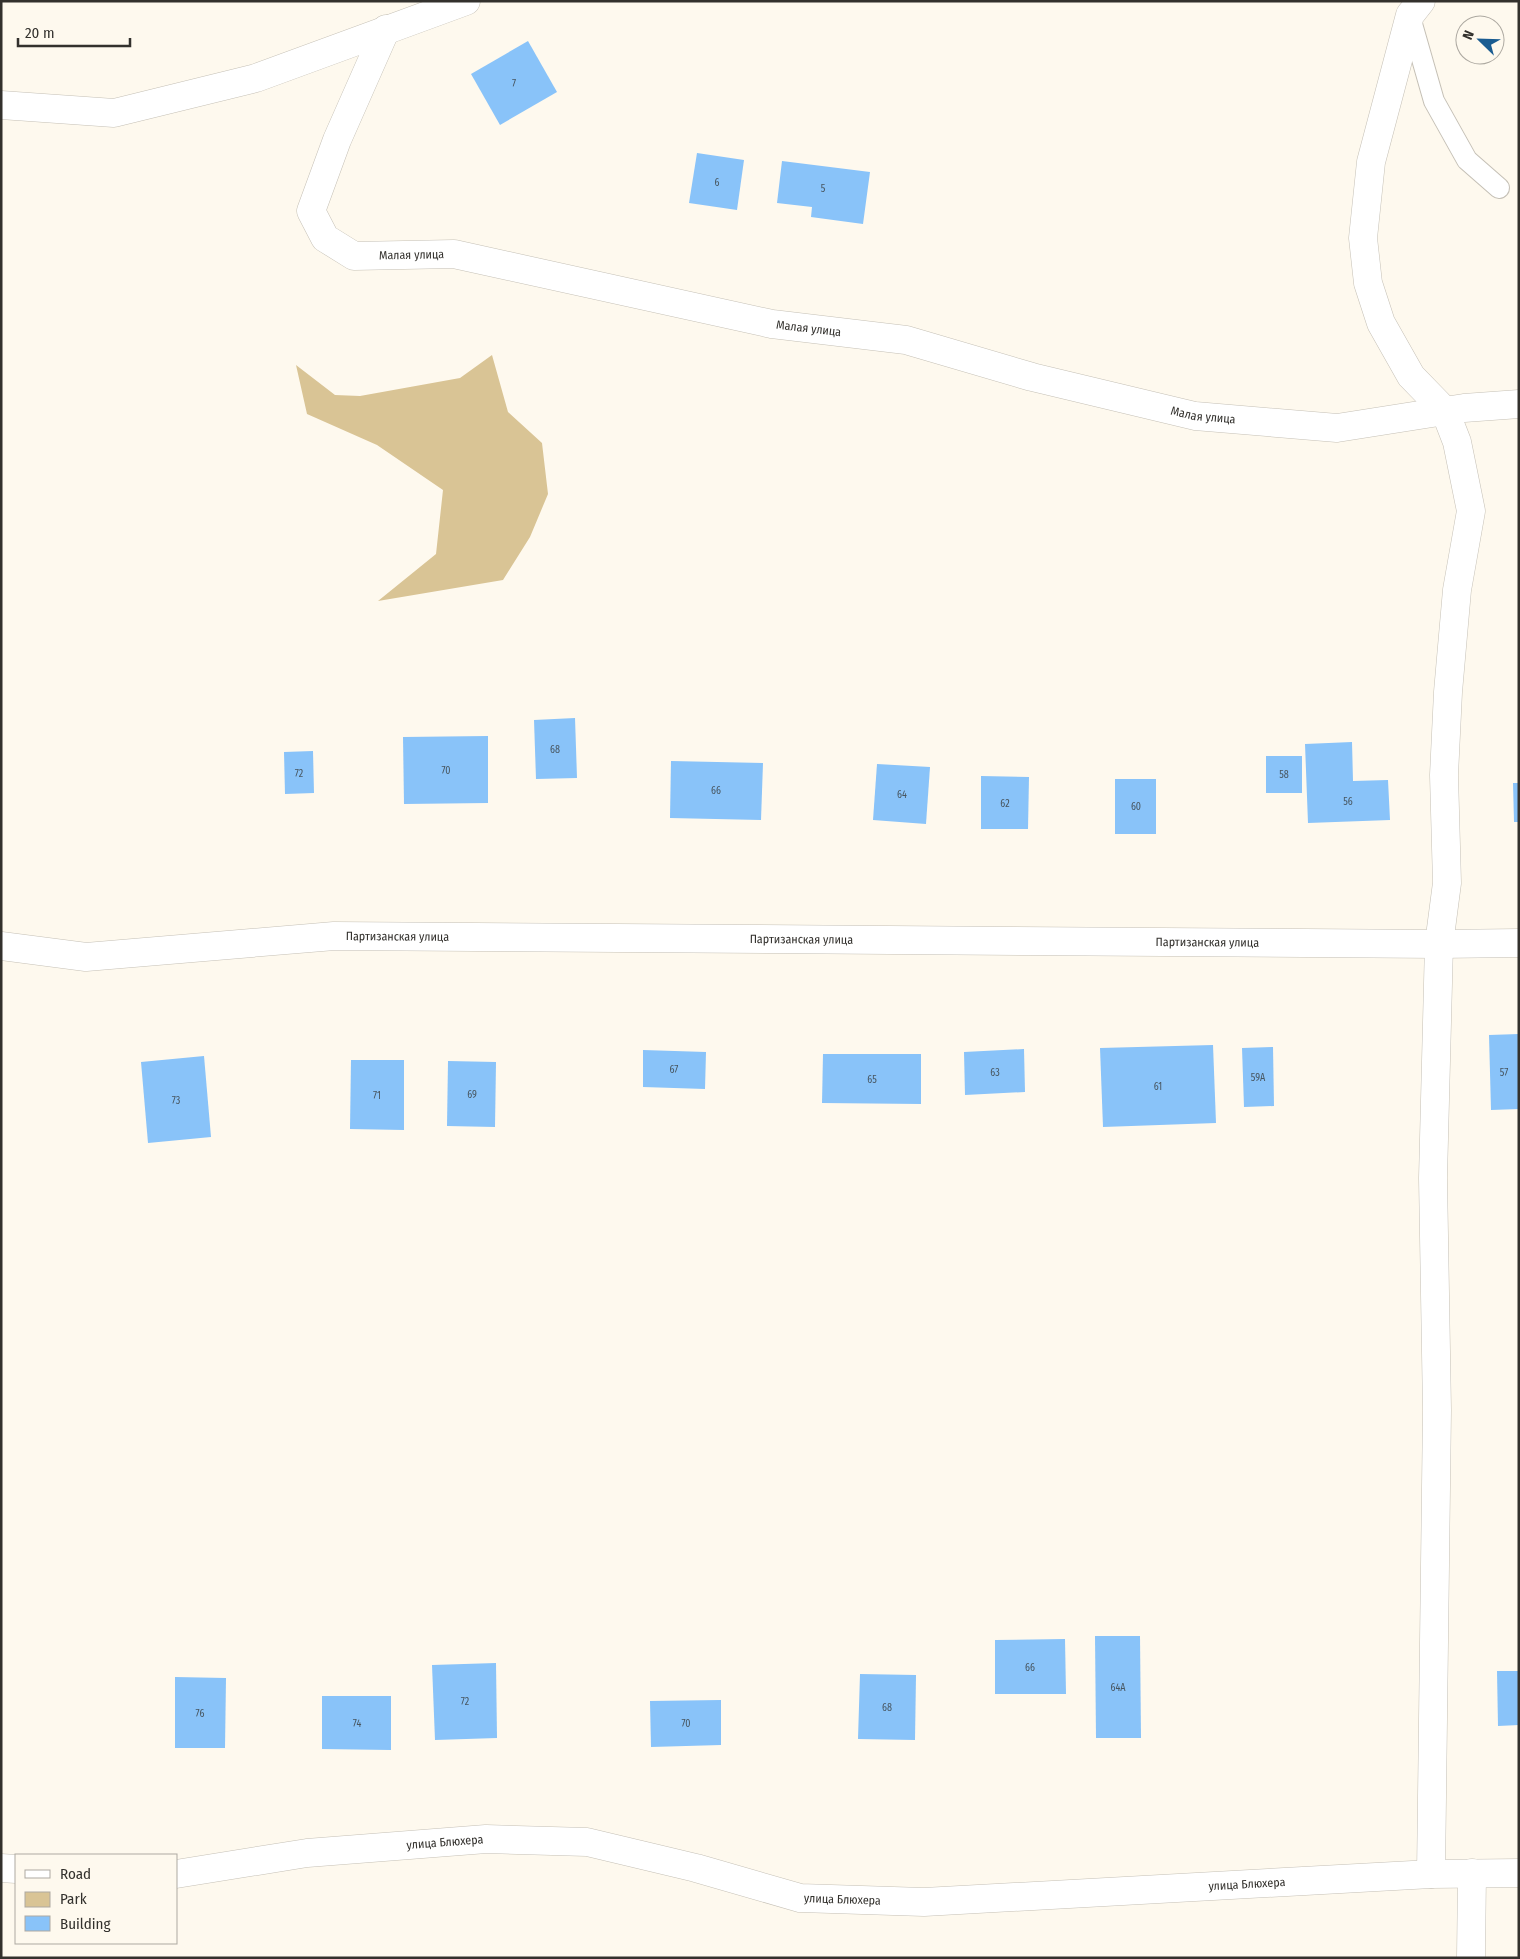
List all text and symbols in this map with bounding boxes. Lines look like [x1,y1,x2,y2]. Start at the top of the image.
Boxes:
scale bar [18,15,130,47]
north arrow [1455,15,1505,65]
text: 20 m [25,24,55,42]
text: N [1459,28,1478,42]
house number: 7 [512,78,516,90]
house number: 6 [715,177,720,189]
house number: 5 [821,183,826,195]
street label: Малая улица [379,247,444,263]
street label: Малая улица [775,318,842,339]
street label: Малая улица [1169,403,1236,426]
house number: 68 [550,744,560,756]
house number: 70 [441,765,451,777]
house number: 72 [295,768,304,780]
house number: 58 [1279,769,1289,781]
house number: 66 [711,785,721,797]
house number: 64 [897,789,907,801]
house number: 56 [1343,796,1353,808]
house number: 62 [1000,798,1010,810]
house number: 60 [1131,801,1141,813]
street label: Партизанская улица [346,929,449,944]
street label: Партизанская улица [750,932,853,947]
street label: Партизанская улица [1156,935,1259,950]
house number: 67 [670,1064,678,1076]
house number: 63 [990,1067,1000,1079]
house number: 57 [1500,1067,1508,1079]
house number: 59А [1251,1072,1266,1084]
house number: 65 [867,1074,877,1086]
house number: 61 [1154,1081,1162,1093]
house number: 69 [467,1089,477,1101]
house number: 71 [373,1090,381,1102]
house number: 73 [172,1095,181,1107]
house number: 66 [1025,1662,1035,1674]
house number: 64А [1110,1682,1126,1694]
house number: 72 [461,1696,470,1708]
house number: 68 [882,1702,892,1714]
house number: 76 [196,1708,204,1720]
house number: 74 [353,1718,361,1730]
house number: 70 [681,1718,691,1730]
street label: улица Блюхера [406,1832,484,1852]
legend [15,1854,178,1944]
text: Road [60,1865,91,1883]
street label: улица Блюхера [1208,1875,1286,1893]
text: Park [60,1890,87,1908]
street label: улица Блюхера [804,1891,881,1908]
text: Building [60,1915,111,1933]

